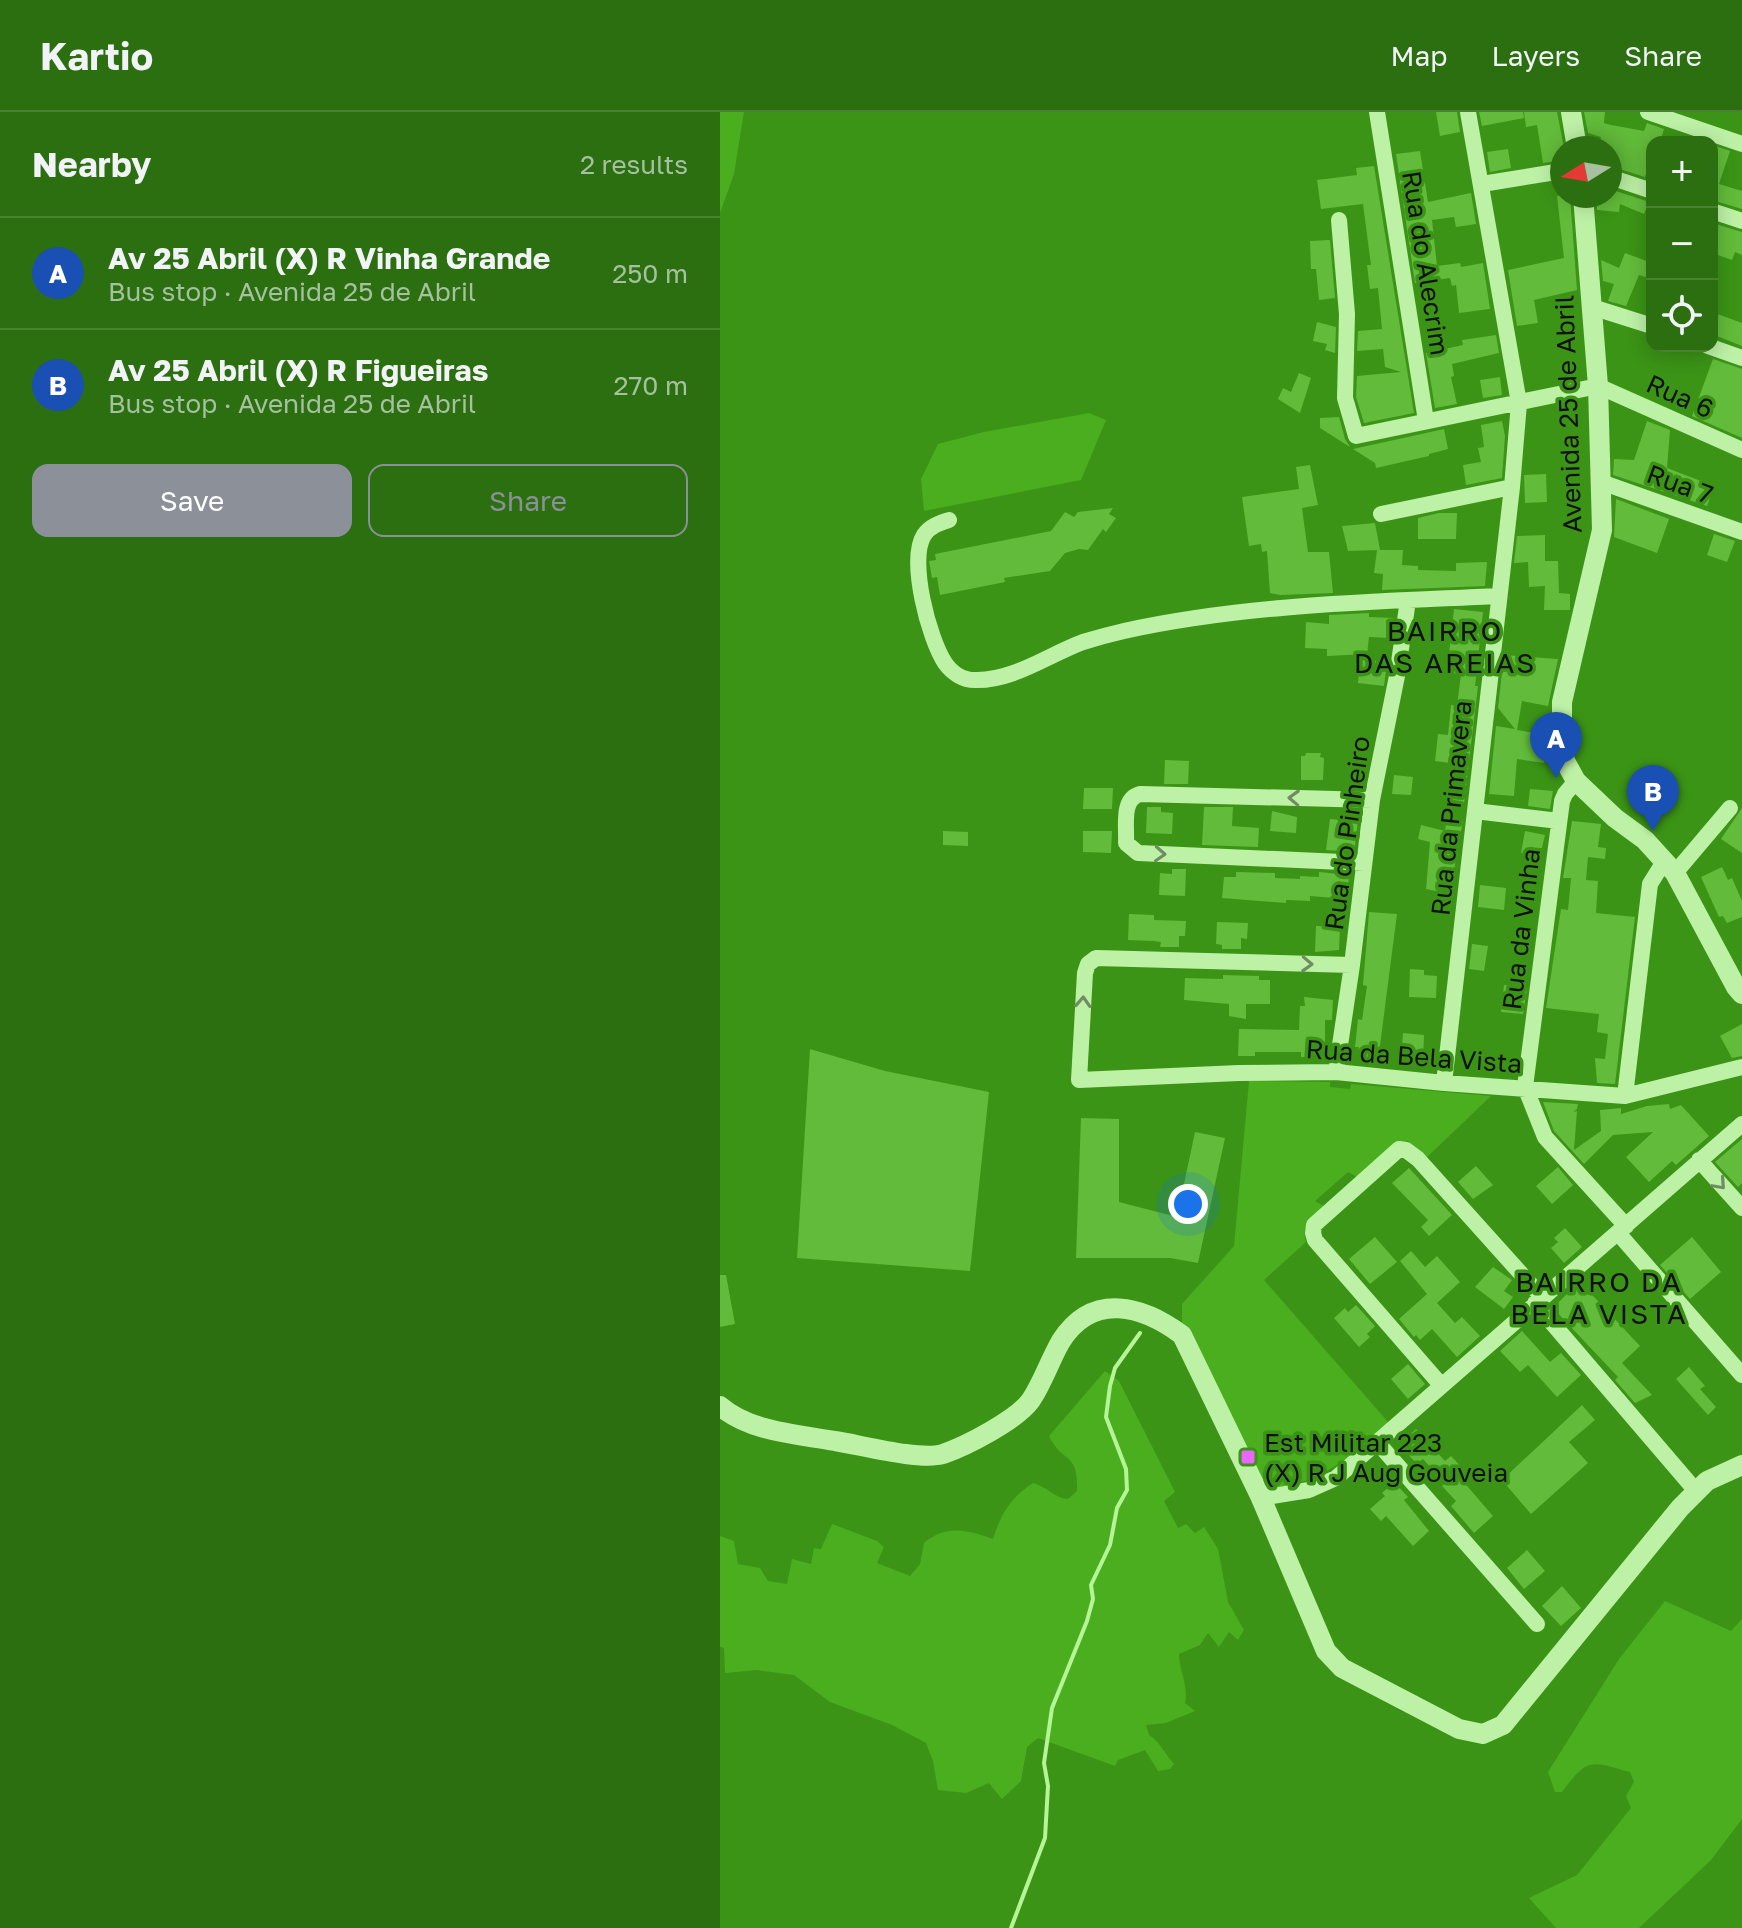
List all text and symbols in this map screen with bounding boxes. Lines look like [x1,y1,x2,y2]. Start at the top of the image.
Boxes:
text: Kartio [40,33,153,78]
text: Map [1390,39,1448,72]
text: Layers [1492,39,1580,72]
text: Share [1624,39,1702,72]
north arrow [1550,136,1622,208]
map controls [1646,136,1718,352]
button: + [1646,136,1718,208]
text: Nearby [32,144,152,184]
text: 2 results [580,149,688,180]
street label: Rua do Alecrim [1396,168,1456,358]
button: − [1646,208,1718,280]
text: Av 25 Abril (X) R Vinha Grande [108,240,550,276]
text: A [49,258,67,289]
text: 250 m [612,258,688,289]
text: Bus stop · Avenida 25 de Abril [108,276,476,307]
button: locate [1646,280,1718,352]
street label: Avenida 25 de Abril [1548,294,1588,534]
text: Av 25 Abril (X) R Figueiras [108,352,488,388]
street label: Rua 6 [1642,368,1718,424]
text: B [49,370,67,401]
text: 270 m [614,370,688,401]
text: Bus stop · Avenida 25 de Abril [108,388,476,419]
street label: Rua 7 [1643,458,1717,510]
button: Save [32,464,352,537]
button: Share [368,464,688,537]
district label: BAIRRO DAS AREIAS [1354,614,1536,679]
street label: Rua da Primavera [1424,699,1478,917]
pin: A [1530,712,1582,778]
street label: Rua do Pinheiro [1318,734,1376,932]
pin: B [1627,765,1679,831]
one-way arrow [1287,789,1300,807]
one-way arrow [1154,845,1167,862]
street label: Rua da Vinha [1496,847,1546,1011]
one-way arrow [1301,955,1314,972]
one-way arrow [1074,995,1091,1008]
street label: Rua da Bela Vista [1305,1033,1523,1079]
one-way arrow [1711,1174,1725,1189]
your location [1168,1184,1208,1224]
district label: BAIRRO DA BELA VISTA [1510,1265,1688,1330]
place label: Est Militar 223 (X) R J Aug Gouveia [1264,1427,1508,1488]
marker: Est Militar 223 (X) R J Aug Gouveia [1239,1448,1257,1466]

